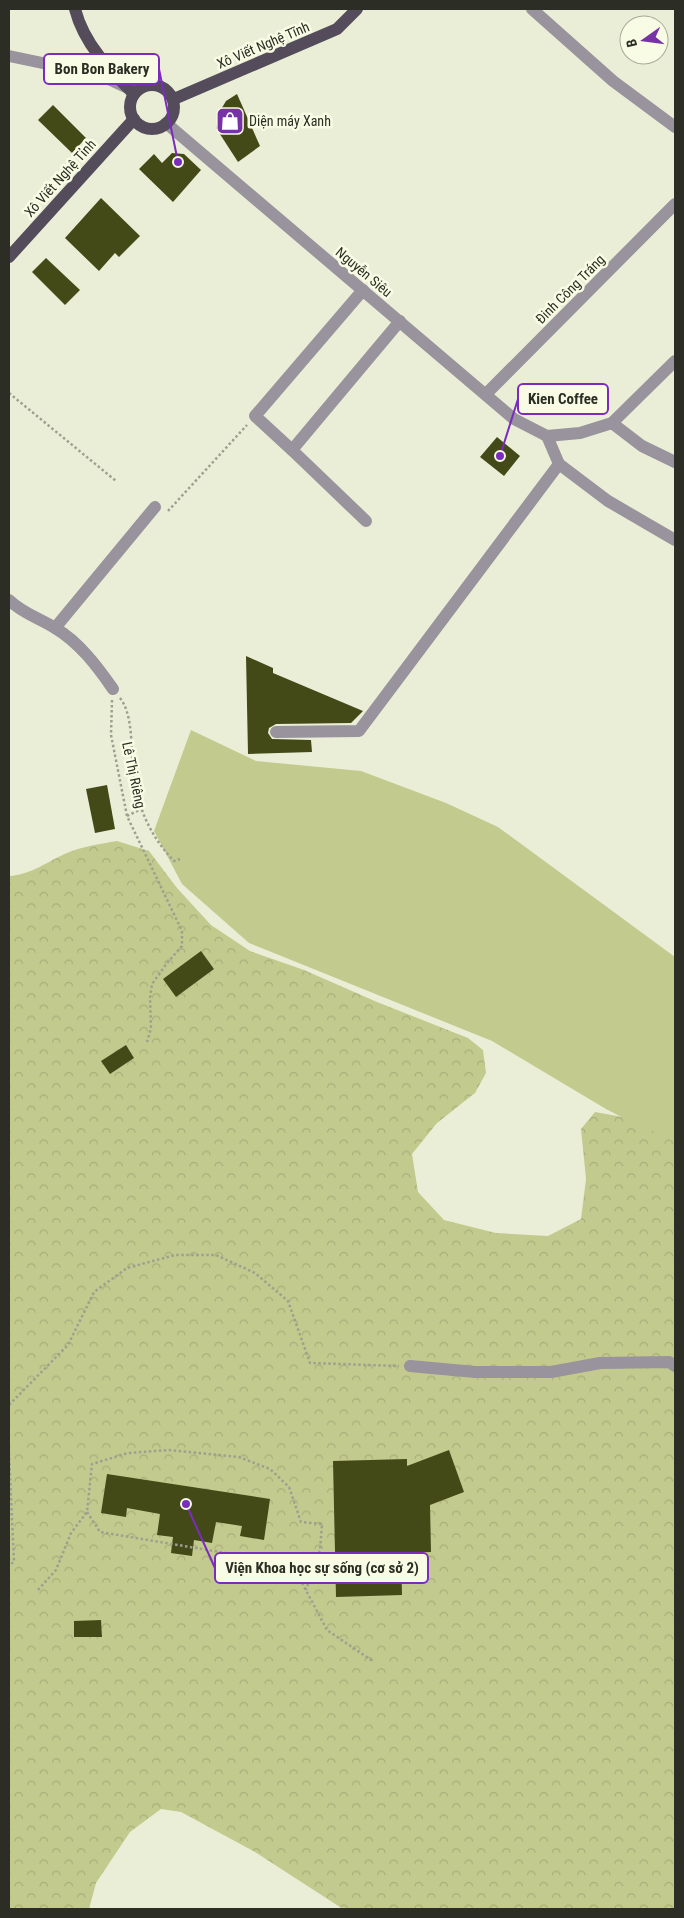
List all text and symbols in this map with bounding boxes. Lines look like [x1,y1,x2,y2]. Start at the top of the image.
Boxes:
north arrow [619,15,669,65]
street label: Xô Viết Nghệ Tĩnh [214,18,312,72]
text: B [623,37,640,49]
callout: Bon Bon Bakery [44,54,159,84]
text: Bon Bon Bakery [55,60,150,78]
shop icon: Diện máy Xanh [215,106,245,136]
place label: Diện máy Xanh [249,113,331,129]
street label: Xô Viết Nghệ Tỉnh [21,136,99,220]
street label: Nguyễn Siêu [333,244,395,300]
street label: Đinh Công Tráng [532,251,608,327]
callout: Kien Coffee [518,384,608,414]
text: Kien Coffee [528,390,598,408]
street label: Lê Thị Riêng [119,740,149,810]
callout: Viện Khoa học sự sống (cơ sở 2) [215,1553,428,1583]
text: Viện Khoa học sự sống (cơ sở 2) [225,1559,419,1577]

